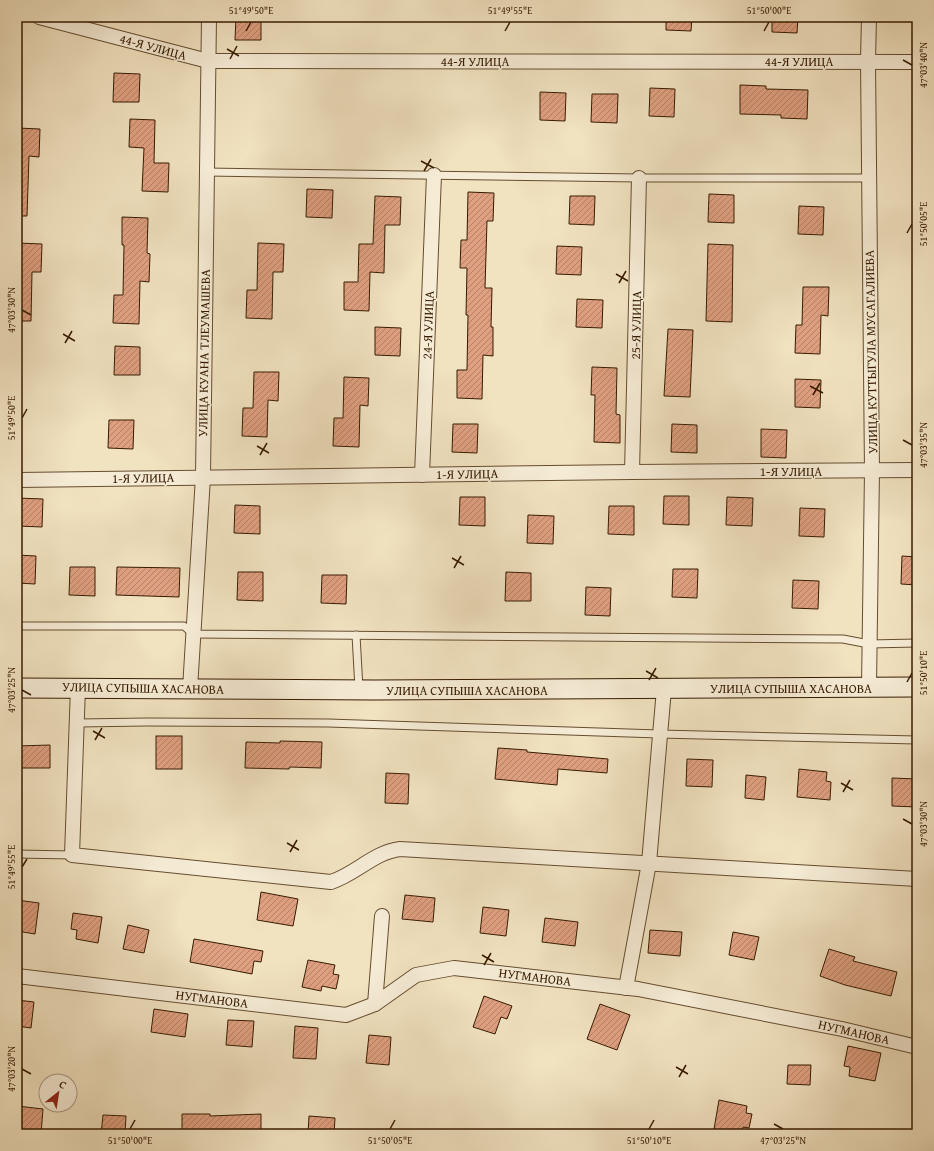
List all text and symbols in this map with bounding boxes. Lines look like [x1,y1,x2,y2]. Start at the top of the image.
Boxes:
text: 51°49'50"E [229,3,273,18]
text: 51°49'55"E [488,3,532,18]
text: 51°50'00"E [747,3,791,18]
street label: 44-Я УЛИЦА [117,29,189,65]
text: 47°03'40"N [916,42,931,88]
street label: 44-Я УЛИЦА [441,52,509,71]
street label: 44-Я УЛИЦА [765,52,833,71]
text: 51°50'05"E [916,202,931,246]
street label: УЛИЦА КУТТЫГУЛА МУСАГАЛИЕВА [860,250,882,454]
street label: УЛИЦА КУАНА ТЛЕУМАШЕВА [193,269,215,437]
text: 47°03'30"N [4,287,19,333]
street label: 24-Я УЛИЦА [417,290,439,360]
street label: 25-Я УЛИЦА [626,290,646,360]
text: 51°49'50"E [4,396,19,440]
text: 47°03'35"N [916,422,931,468]
street label: 1-Я УЛИЦА [760,462,822,481]
street label: 1-Я УЛИЦА [436,464,498,484]
street label: 1-Я УЛИЦА [112,468,174,488]
text: 51°50'10"E [916,651,931,695]
text: 47°03'25"N [4,667,19,713]
street label: УЛИЦА СУПЫША ХАСАНОВА [62,677,224,699]
street label: УЛИЦА СУПЫША ХАСАНОВА [710,679,872,698]
street label: УЛИЦА СУПЫША ХАСАНОВА [386,681,548,700]
text: 47°03'30"N [916,801,931,847]
text: 51°49'55"E [4,845,19,889]
street label: НУГМАНОВА [498,963,572,991]
street label: НУГМАНОВА [175,985,249,1013]
street label: НУГМАНОВА [816,1015,892,1049]
text: 47°03'20"N [4,1046,19,1092]
north arrow [38,1073,78,1113]
text: С [56,1076,70,1093]
text: 51°50'00"E [108,1133,152,1148]
text: 51°50'05"E [368,1133,412,1148]
text: 51°50'10"E [627,1133,671,1148]
text: 47°03'25"N [760,1133,806,1148]

